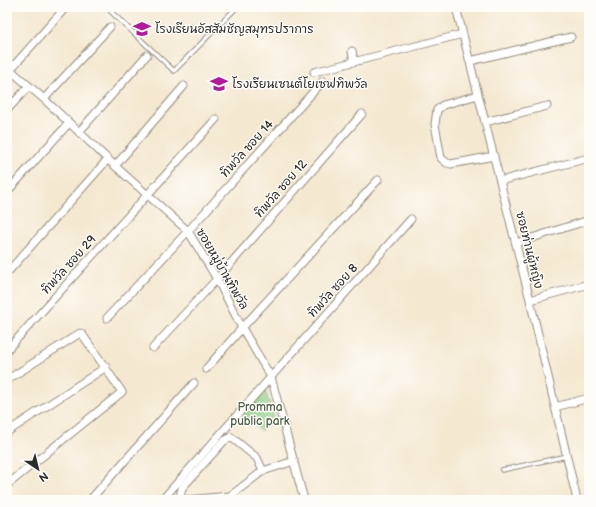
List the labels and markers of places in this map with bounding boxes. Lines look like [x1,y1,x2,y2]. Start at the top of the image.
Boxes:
school or university icon: โรงเรียนอัสสัมชัญสมุทรปราการ [132,19,152,39]
place label: โรงเรียนอัสสัมชัญสมุทรปราการ [155,21,314,38]
school or university icon: โรงเรียนเซนต์โยเซฟทิพวัล [209,74,229,94]
place label: โรงเรียนเซนต์โยเซฟทิพวัล [232,76,367,92]

